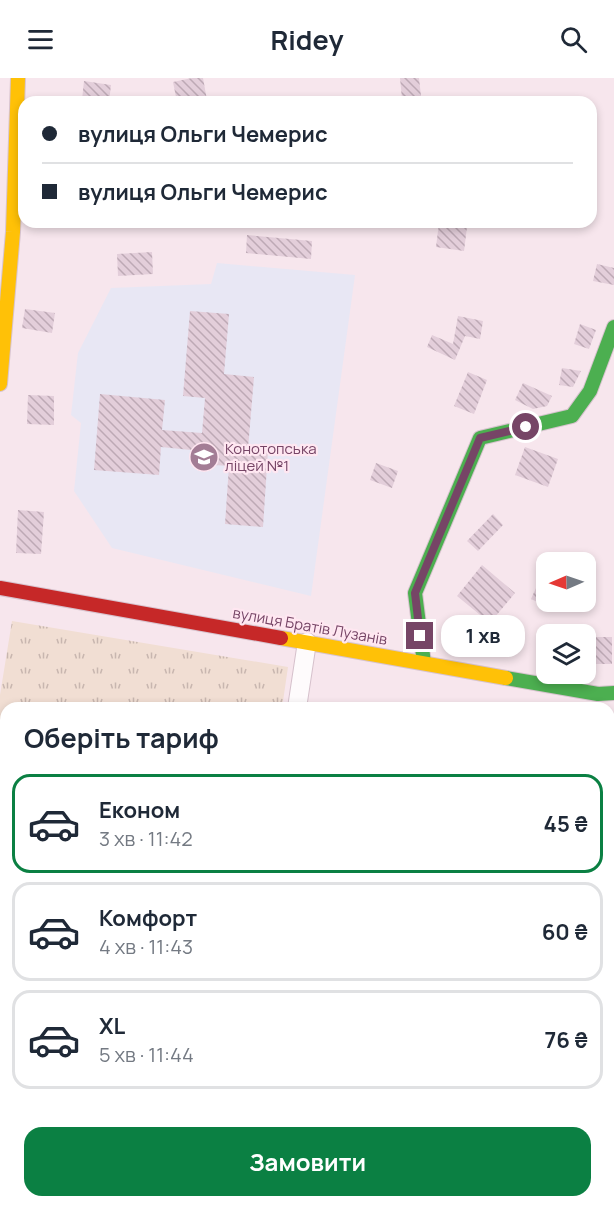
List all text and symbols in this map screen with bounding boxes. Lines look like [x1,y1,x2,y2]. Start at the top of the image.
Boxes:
text: Ridey [270,21,344,58]
icon: menu [24,23,57,56]
icon: search [557,23,590,56]
text: вулиця Ольги Чемерис [78,119,328,149]
text: вулиця Ольги Чемерис [78,177,328,207]
route start [512,413,539,440]
place label: Конотопська ліцей №1 [225,438,317,476]
school or university icon: Конотопська ліцей №1 [188,441,220,473]
north arrow [536,552,596,612]
map controls [536,552,596,684]
street label: вулиця Братів Лузанів [231,602,389,650]
callout: 1 хв [441,615,525,657]
route end [406,622,433,649]
text: 1 хв [465,622,501,649]
button: layers [536,624,596,684]
text: Оберіть тариф [24,719,219,756]
text: Економ [99,795,180,825]
icon: car [27,797,81,851]
text: 45 ₴ [544,809,588,839]
text: 3 хв · 11:42 [99,825,193,852]
text: Комфорт [99,903,197,933]
icon: car [27,905,81,959]
text: 60 ₴ [542,917,588,947]
text: 4 хв · 11:43 [99,933,193,960]
text: XL [99,1011,125,1041]
icon: car [27,1013,81,1067]
text: 76 ₴ [544,1025,588,1055]
text: 5 хв · 11:44 [99,1041,194,1068]
button: Замовити [24,1127,591,1196]

